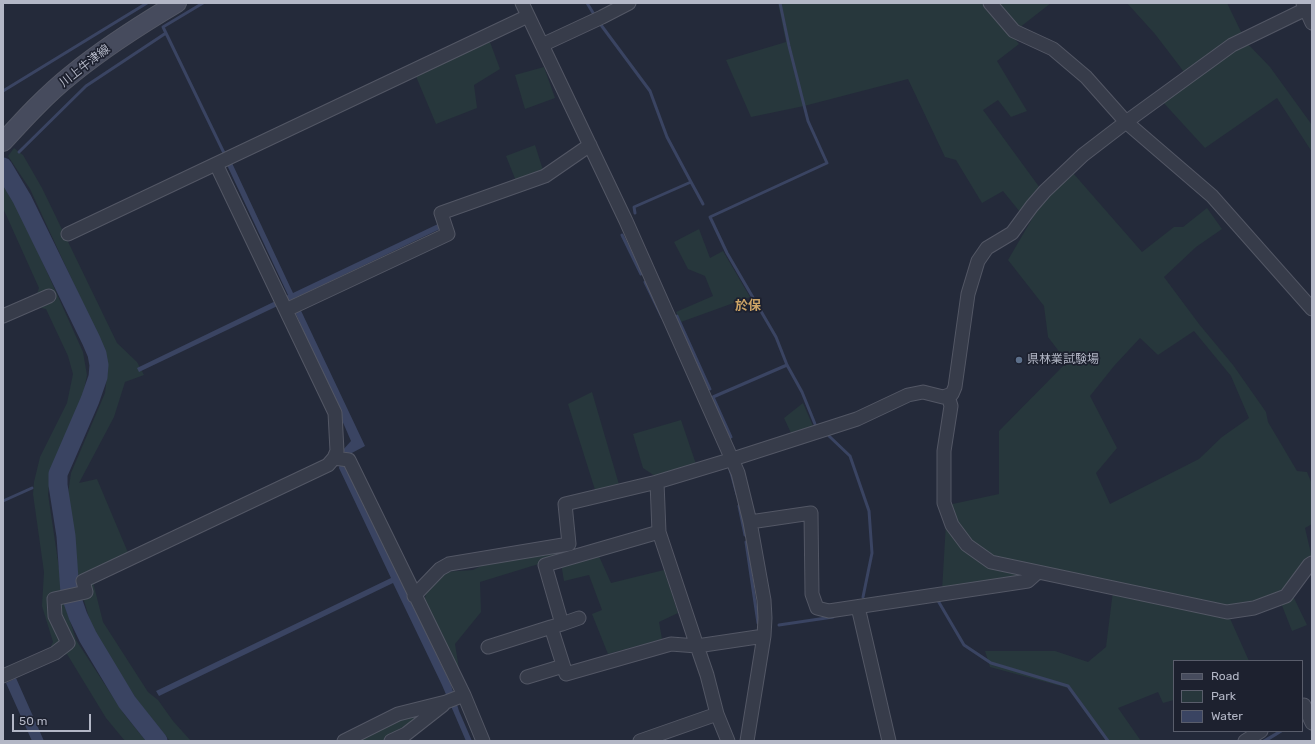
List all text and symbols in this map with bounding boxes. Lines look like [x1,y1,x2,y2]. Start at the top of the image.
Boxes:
street label: 川上牛津線 [57,42,113,90]
district label: 於保 [735,298,761,314]
place label: 県林業試験場 [1027,353,1099,367]
marker: 県林業試験場 [1014,355,1024,365]
legend [1173,660,1303,732]
text: Road [1211,669,1239,683]
text: Park [1211,689,1236,703]
scale bar [14,706,93,732]
text: Water [1211,709,1243,723]
text: 50 m [19,714,47,728]

